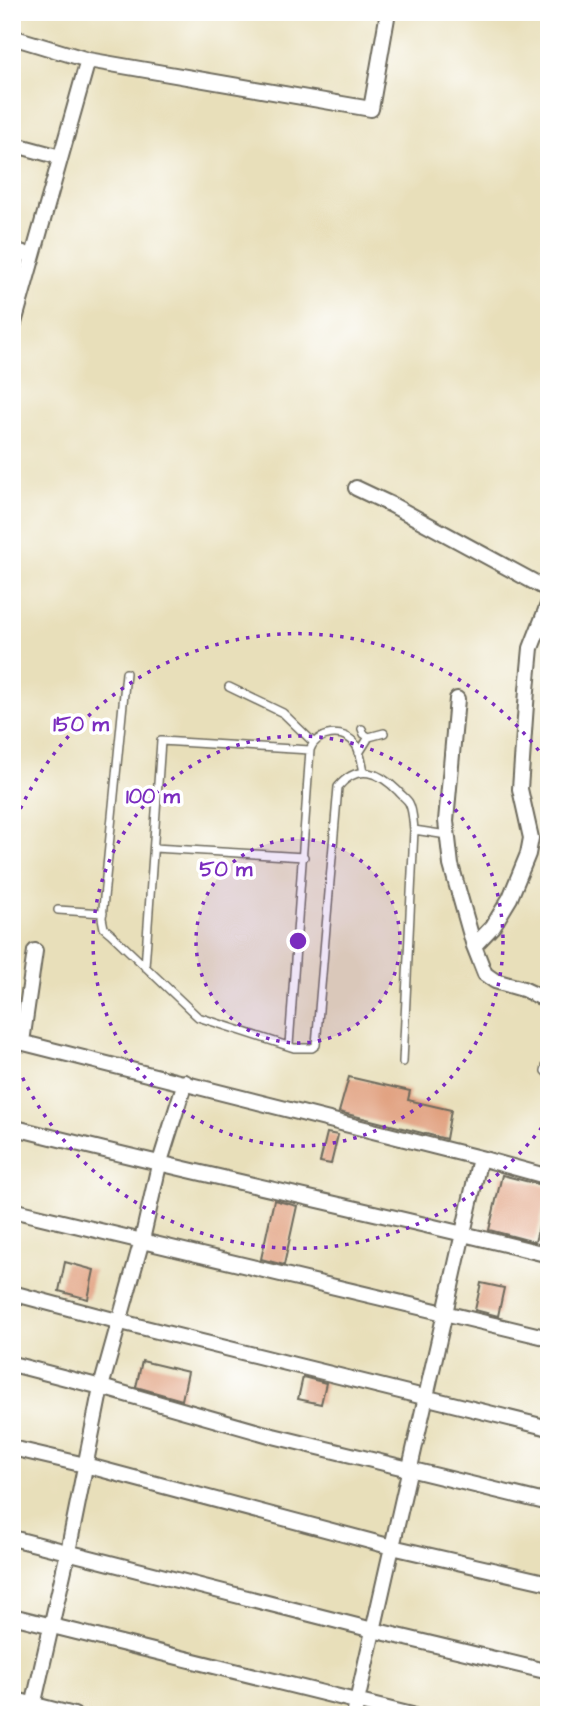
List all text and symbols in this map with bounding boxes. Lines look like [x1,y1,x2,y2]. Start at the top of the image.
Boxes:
text: 150 m [53,710,109,739]
text: 100 m [126,782,181,811]
text: 50 m [200,855,253,884]
centre of rings [286,929,310,953]

